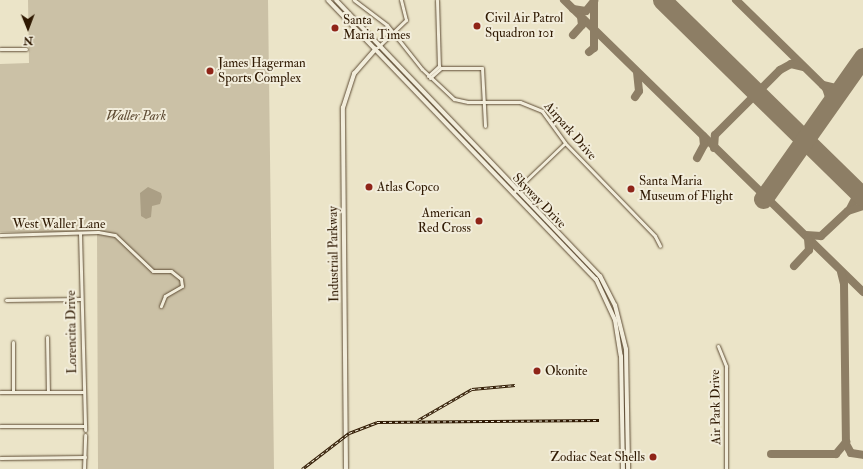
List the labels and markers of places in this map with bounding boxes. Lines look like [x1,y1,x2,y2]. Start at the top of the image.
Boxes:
place label: Civil Air Patrol Squadron 101 [485,11,563,42]
place label: Santa Maria Times [343,13,410,44]
marker: Civil Air Patrol Squadron 101 [472,21,482,31]
marker: Santa Maria Times [330,23,340,33]
place label: James Hagerman Sports Complex [218,56,306,87]
marker: James Hagerman Sports Complex [205,66,215,76]
place label: Santa Maria Museum of Flight [639,174,733,205]
place label: Atlas Copco [377,179,439,195]
marker: Atlas Copco [364,182,374,192]
marker: Santa Maria Museum of Flight [626,184,636,194]
place label: American Red Cross [418,206,471,237]
marker: American Red Cross [474,216,484,226]
place label: Okonite [545,363,588,379]
marker: Okonite [532,366,542,376]
place label: Zodiac Seat Shells [550,449,645,465]
marker: Zodiac Seat Shells [648,452,658,462]

